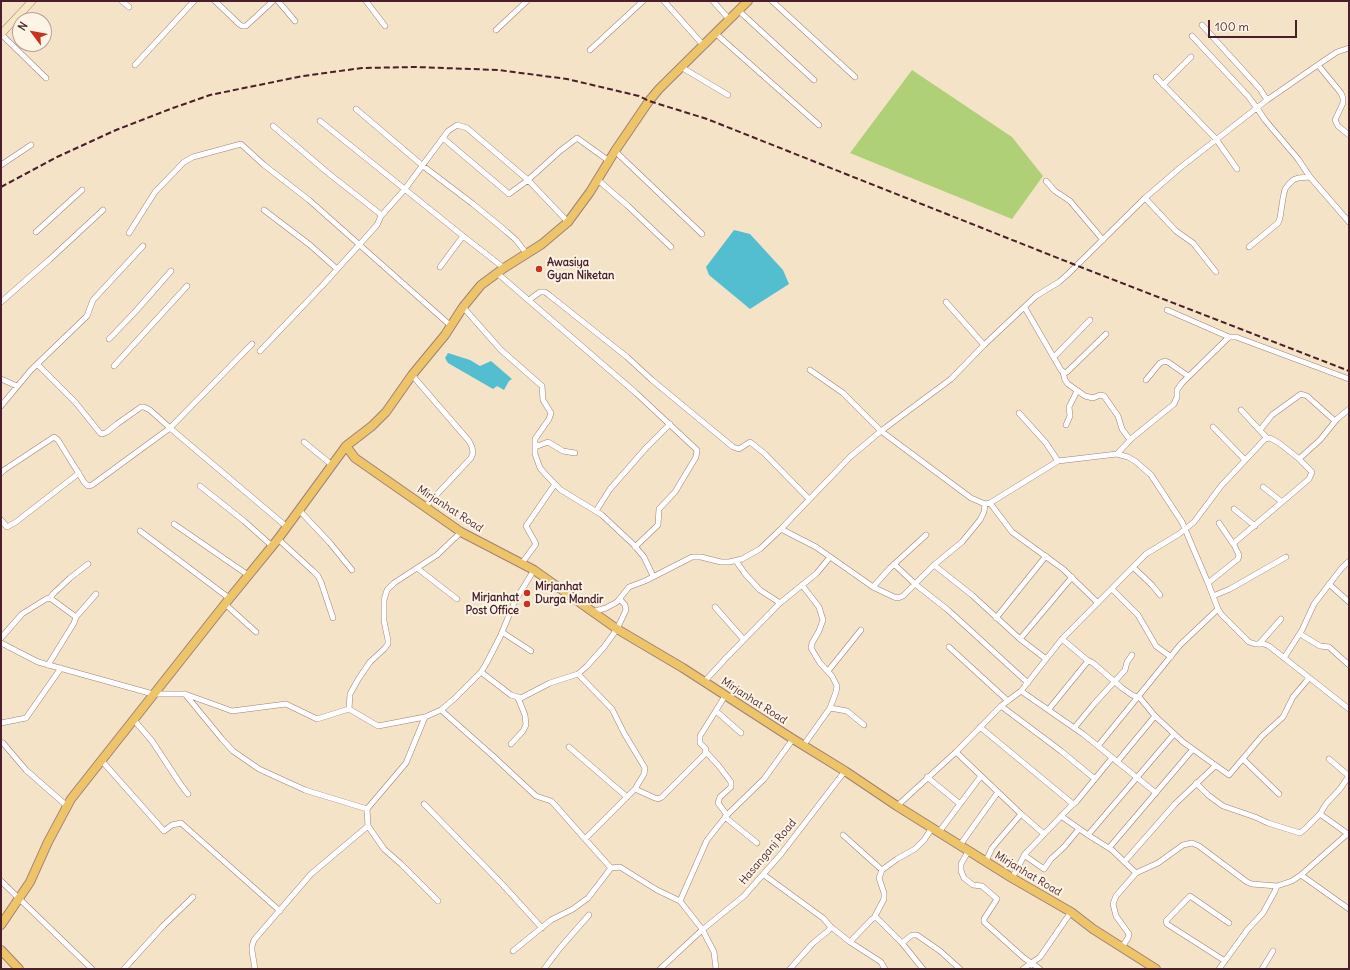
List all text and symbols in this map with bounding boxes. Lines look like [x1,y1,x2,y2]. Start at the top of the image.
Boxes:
north arrow [12,12,52,52]
scale bar [1210,12,1299,38]
text: N [15,19,31,33]
text: 100 m [1215,19,1249,34]
place label: Awasiya Gyan Niketan [547,256,614,282]
marker: Awasiya Gyan Niketan [534,264,544,274]
street label: Mirjanhat Road [415,483,485,535]
place label: Mirjanhat Durga Mandir [535,580,604,606]
marker: Mirjanhat Durga Mandir [522,588,532,598]
place label: Mirjanhat Post Office [466,591,519,617]
marker: Mirjanhat Post Office [522,599,532,609]
street label: Mirjanhat Road [719,675,789,727]
street label: Hasanganj Road [737,817,799,887]
street label: Mirjanhat Road [992,849,1064,899]

